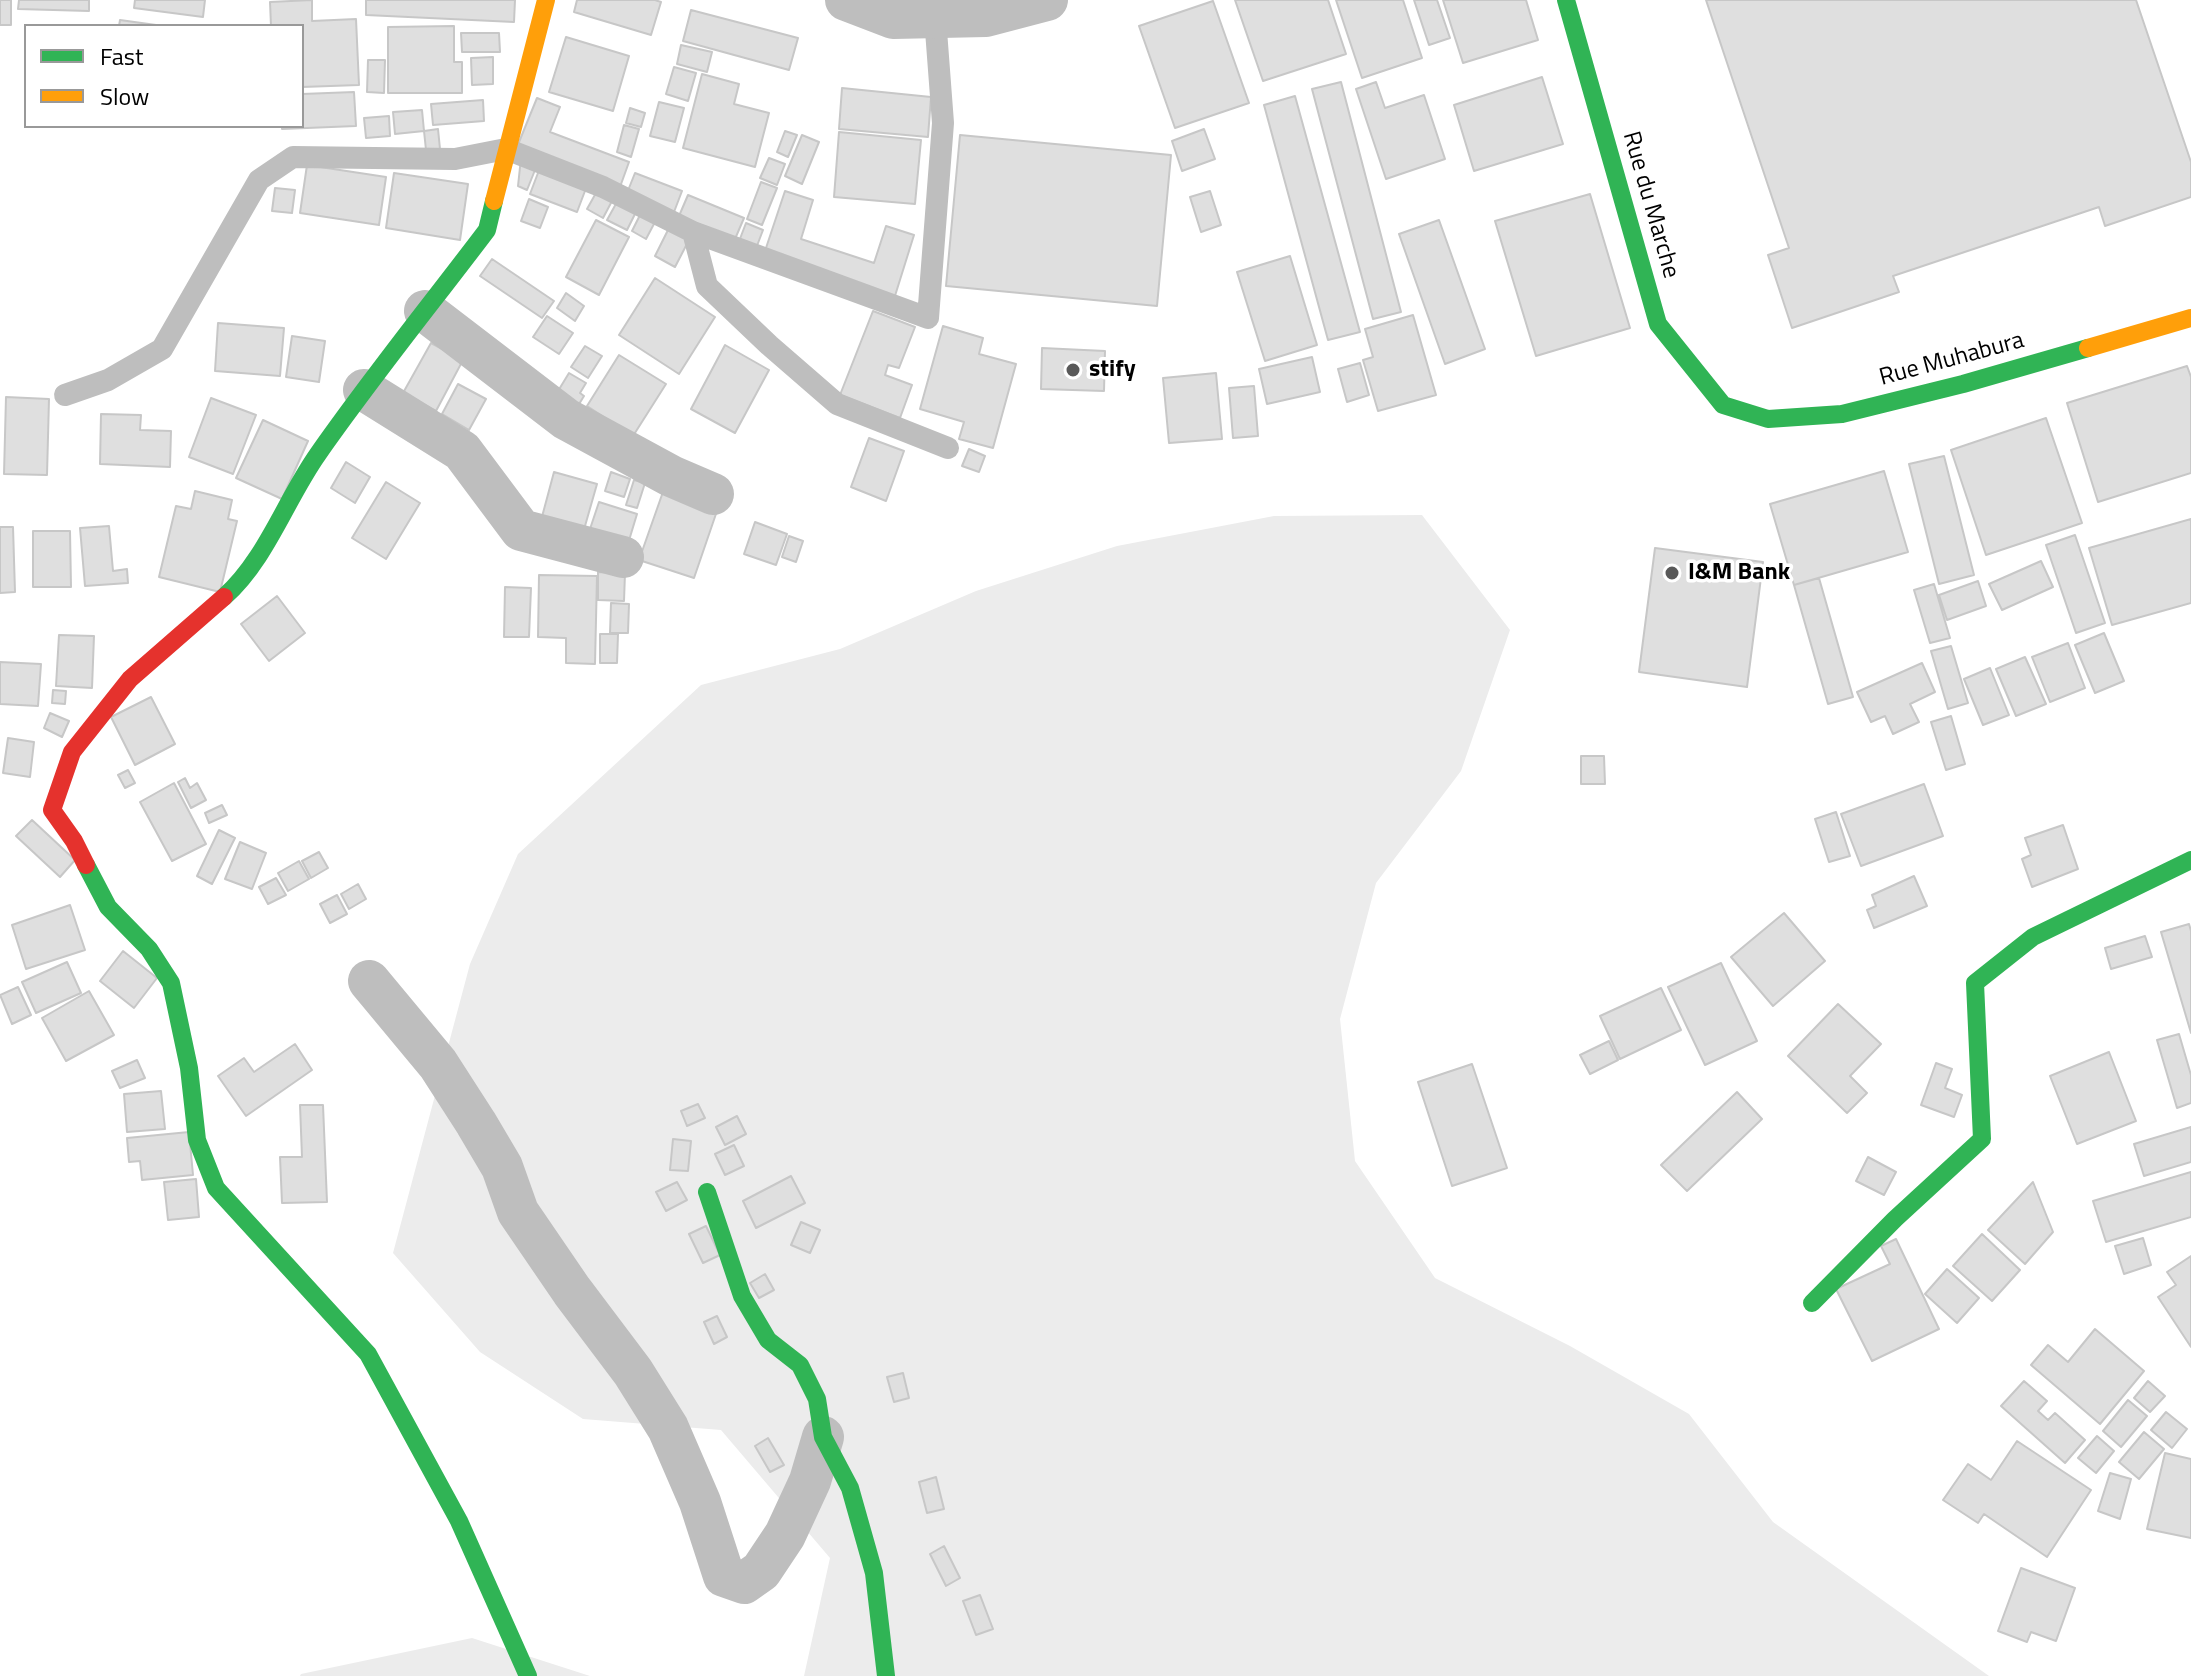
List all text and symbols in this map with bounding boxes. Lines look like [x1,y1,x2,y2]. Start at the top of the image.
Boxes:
legend [24,24,304,128]
text: Fast [100,38,143,74]
text: Slow [100,78,149,114]
street label: Rue du Marche [1615,128,1685,282]
street label: Rue Muhabura [1877,327,2027,393]
place label: stify [1089,356,1136,384]
marker: stify [1064,361,1082,379]
place label: I&M Bank [1688,559,1790,587]
marker: I&M Bank [1663,564,1681,582]

